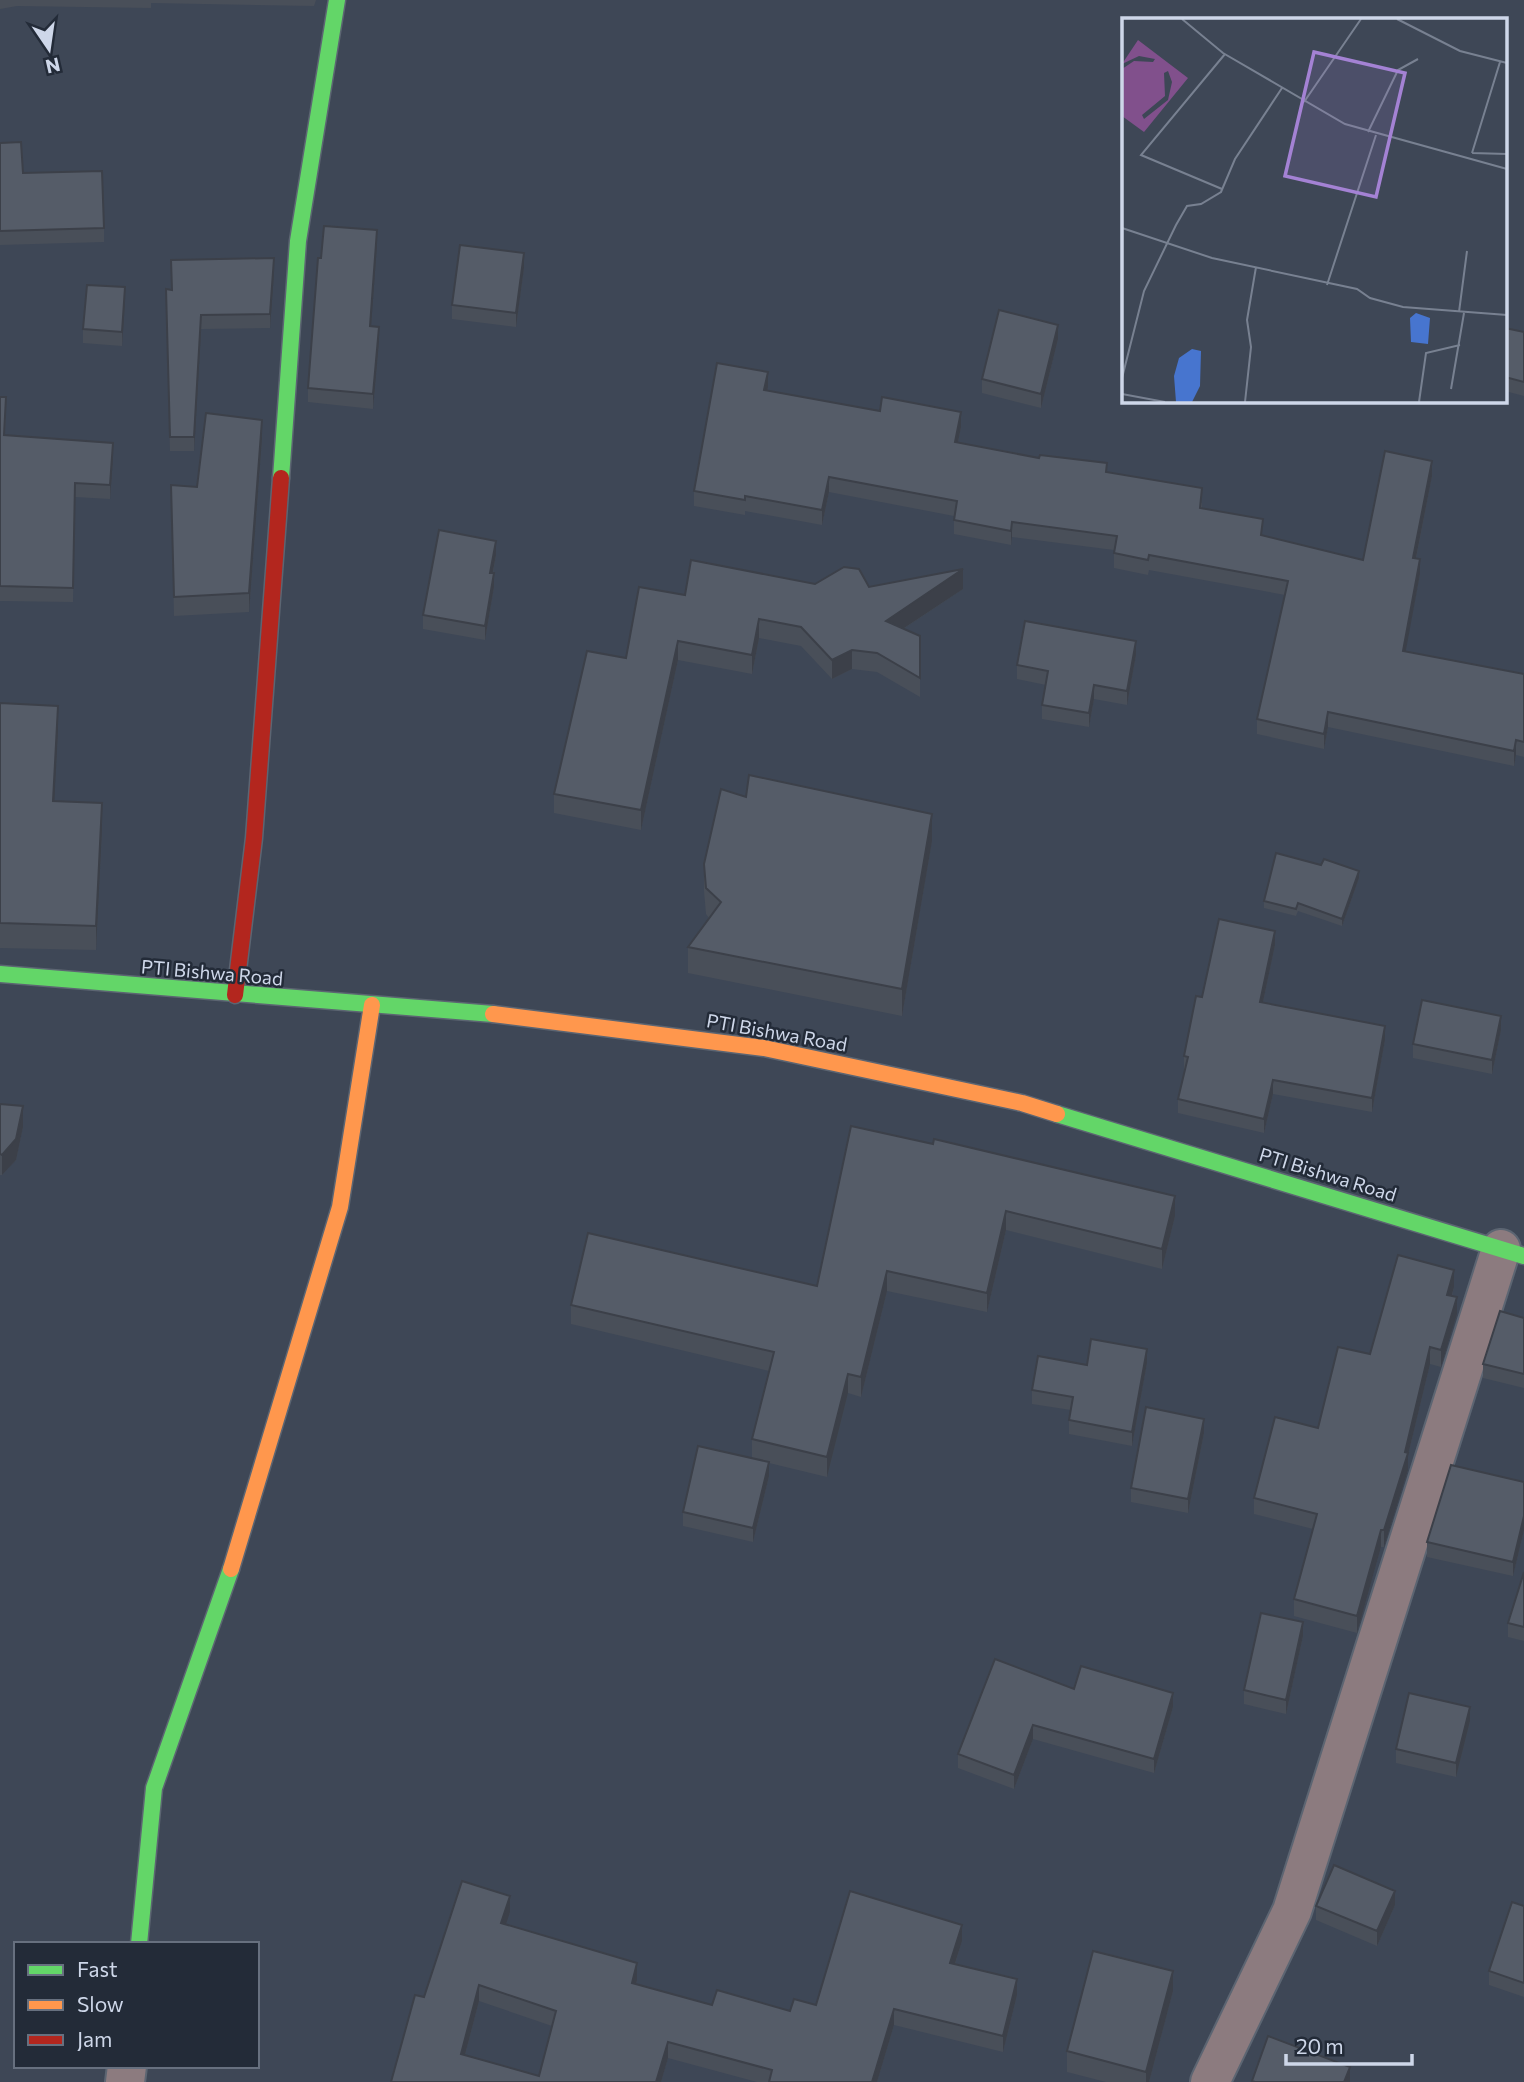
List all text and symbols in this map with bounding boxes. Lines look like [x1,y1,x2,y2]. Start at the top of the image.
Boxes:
north arrow [14,14,84,84]
inset map [1122,18,1506,402]
text: N [43,53,62,79]
street label: PTI Bishwa Road [140,954,284,990]
street label: PTI Bishwa Road [705,1008,849,1056]
street label: PTI Bishwa Road [1257,1142,1399,1206]
legend [14,1942,259,2068]
text: Fast [77,1956,118,1981]
text: Slow [77,1991,124,2016]
scale bar [1286,2022,1412,2066]
text: Jam [77,2026,112,2051]
text: 20 m [1296,2033,1344,2058]

